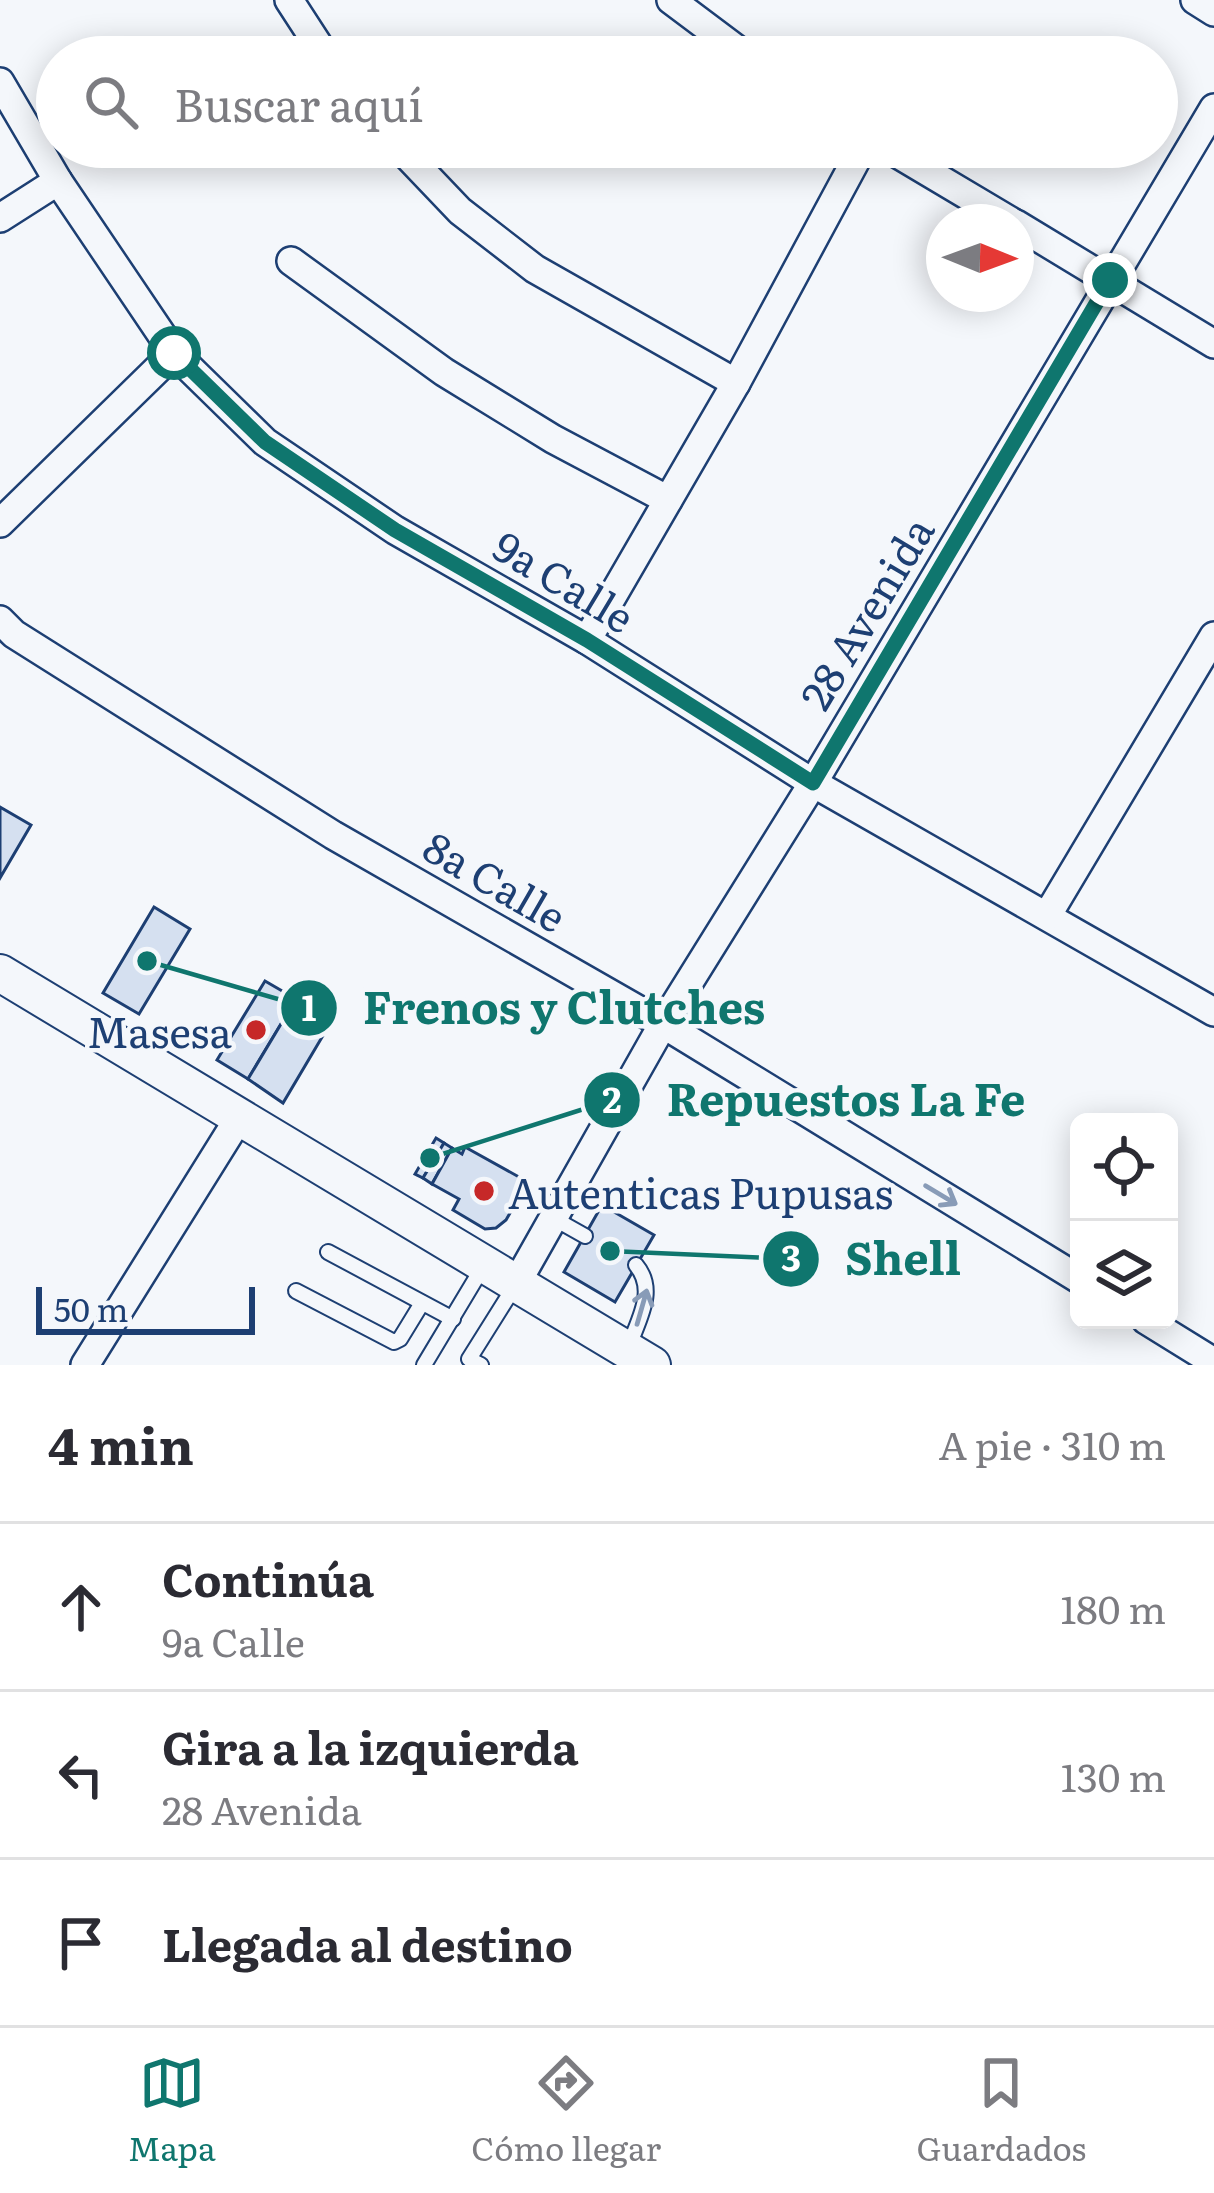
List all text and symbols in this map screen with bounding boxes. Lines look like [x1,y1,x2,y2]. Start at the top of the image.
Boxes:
search box [36,36,1178,168]
icon: search [78,69,144,135]
text: Buscar aquí [174,69,423,136]
north arrow [926,204,1034,312]
route end [1083,253,1137,307]
route start [147,326,201,380]
street label: 28 Avenida [783,503,947,720]
street label: 9a Calle [483,514,647,646]
street label: 8a Calle [413,814,579,946]
callout: Frenos y Clutches [279,968,790,1049]
text: Frenos y Clutches [363,971,765,1038]
text: 1 [302,979,317,1032]
place label: Masesa [87,999,232,1061]
marker: Masesa [243,1017,269,1043]
callout: Repuestos La Fe [582,1060,1050,1141]
text: Repuestos La Fe [666,1063,1026,1130]
text: 2 [602,1071,622,1124]
map controls [1070,1113,1178,1329]
button: locate [1070,1113,1178,1221]
place label: Autenticas Pupusas [508,1160,893,1222]
marker: Autenticas Pupusas [471,1178,497,1204]
one-way arrow [924,1183,958,1207]
callout: Shell [761,1218,985,1299]
button: layers [1070,1221,1178,1329]
text: Shell [845,1222,961,1289]
text: 3 [781,1229,801,1282]
scale bar [36,1281,255,1334]
text: 50 m [54,1283,128,1332]
one-way arrow [632,1289,654,1327]
text: 4 min [48,1405,194,1481]
text: A pie · 310 m [938,1414,1166,1472]
text: Continúa [162,1544,374,1611]
icon: ahead [48,1574,114,1640]
text: 180 m [1060,1578,1166,1636]
text: 9a Calle [162,1611,305,1669]
text: Gira a la izquierda [162,1712,578,1779]
icon: left [48,1742,114,1808]
text: 130 m [1061,1746,1166,1804]
text: 28 Avenida [162,1779,362,1837]
text: Llegada al destino [162,1909,573,1976]
icon: arrive [48,1910,114,1976]
tab: Mapa [128,2050,216,2171]
tab: Cómo llegar [471,2050,661,2171]
tab: Guardados [916,2050,1086,2171]

